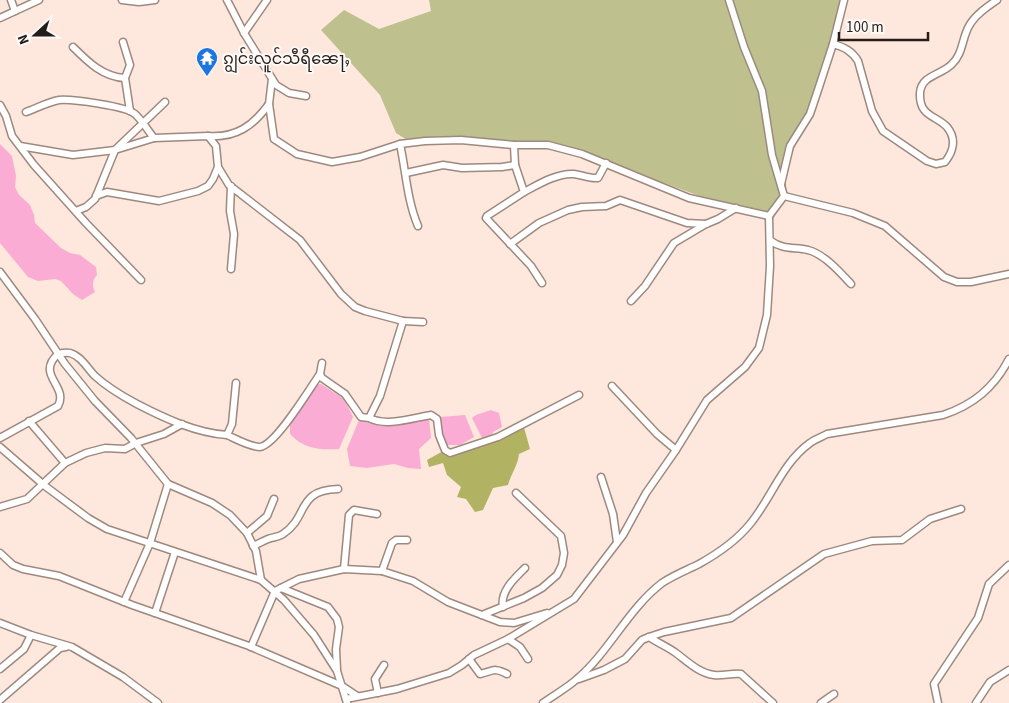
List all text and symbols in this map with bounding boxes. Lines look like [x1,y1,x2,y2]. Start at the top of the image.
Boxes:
north arrow [10,10,60,60]
scale bar [839,10,928,42]
text: 100 m [846,17,884,38]
text: N [13,31,35,47]
temple icon: ၵျွင်းလူင်သီရီၼေႃႇ [195,46,219,77]
place label: ၵျွင်းလူင်သီရီၼေႃႇ [223,47,350,74]

